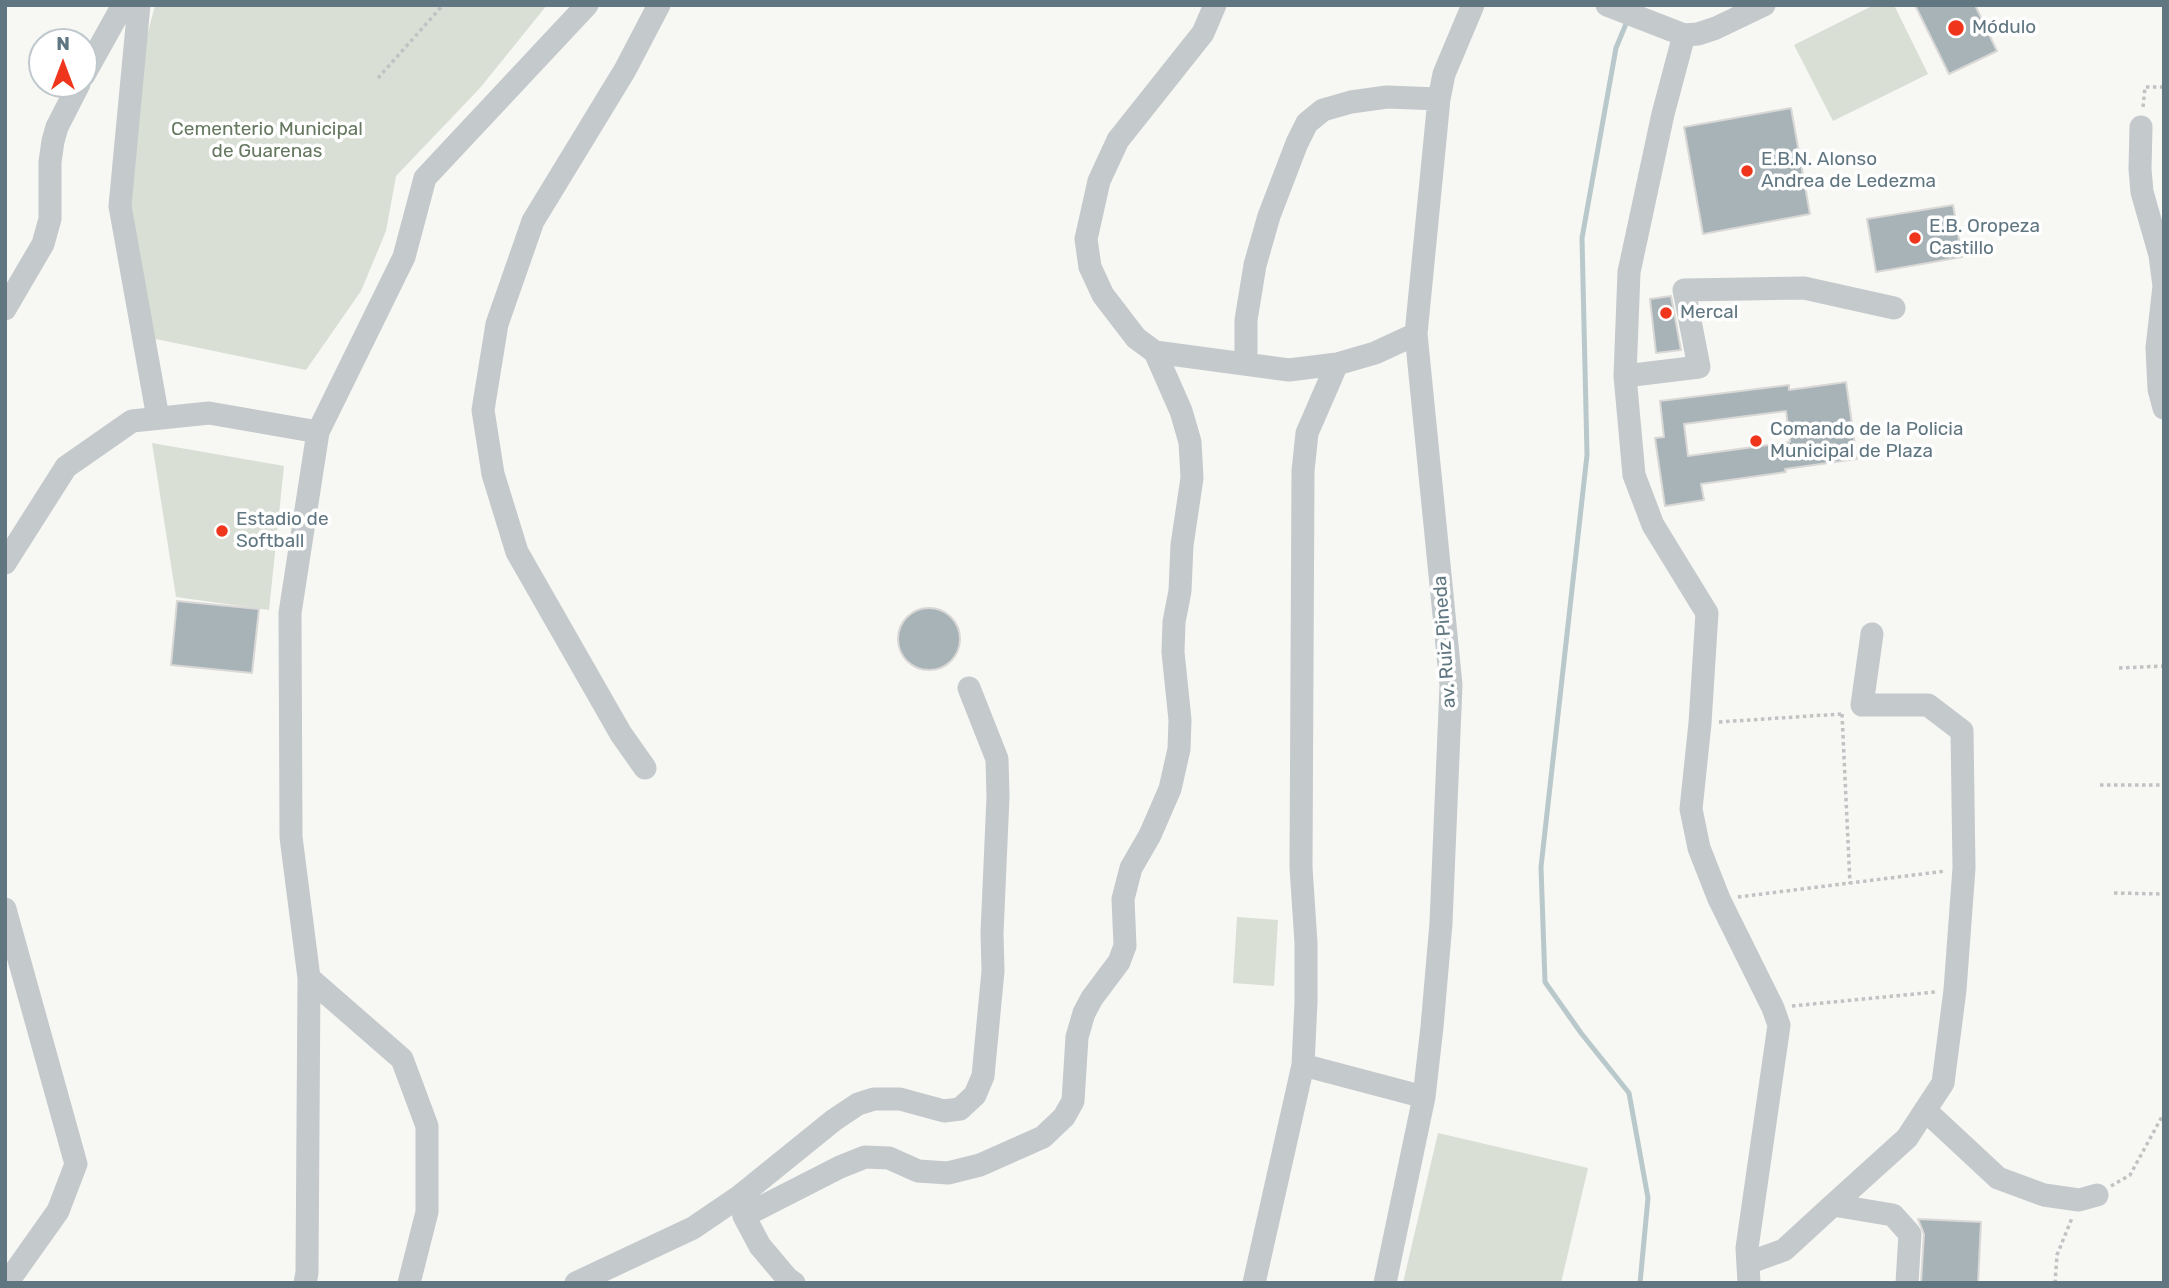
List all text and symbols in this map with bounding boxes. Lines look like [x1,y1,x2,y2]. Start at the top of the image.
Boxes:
place label: Módulo [1972,17,2036,39]
marker: Módulo [1946,18,1966,38]
north arrow [28,28,98,98]
text: N [56,32,70,55]
park label: Cementerio Municipal de Guarenas [171,119,363,163]
place label: E.B.N. Alonso Andrea de Ledezma [1761,149,1936,193]
marker: E.B.N. Alonso Andrea de Ledezma [1739,163,1755,179]
place label: E.B. Oropeza Castillo [1929,216,2040,260]
marker: E.B. Oropeza Castillo [1907,230,1923,246]
place label: Mercal [1680,302,1738,324]
marker: Mercal [1658,305,1674,321]
place label: Comando de la Policia Municipal de Plaza [1770,419,1963,463]
marker: Comando de la Policia Municipal de Plaza [1748,433,1764,449]
place label: Estadio de Softball [236,509,329,553]
marker: Estadio de Softball [214,523,230,539]
street label: av. Ruiz Pineda [1429,575,1461,709]

